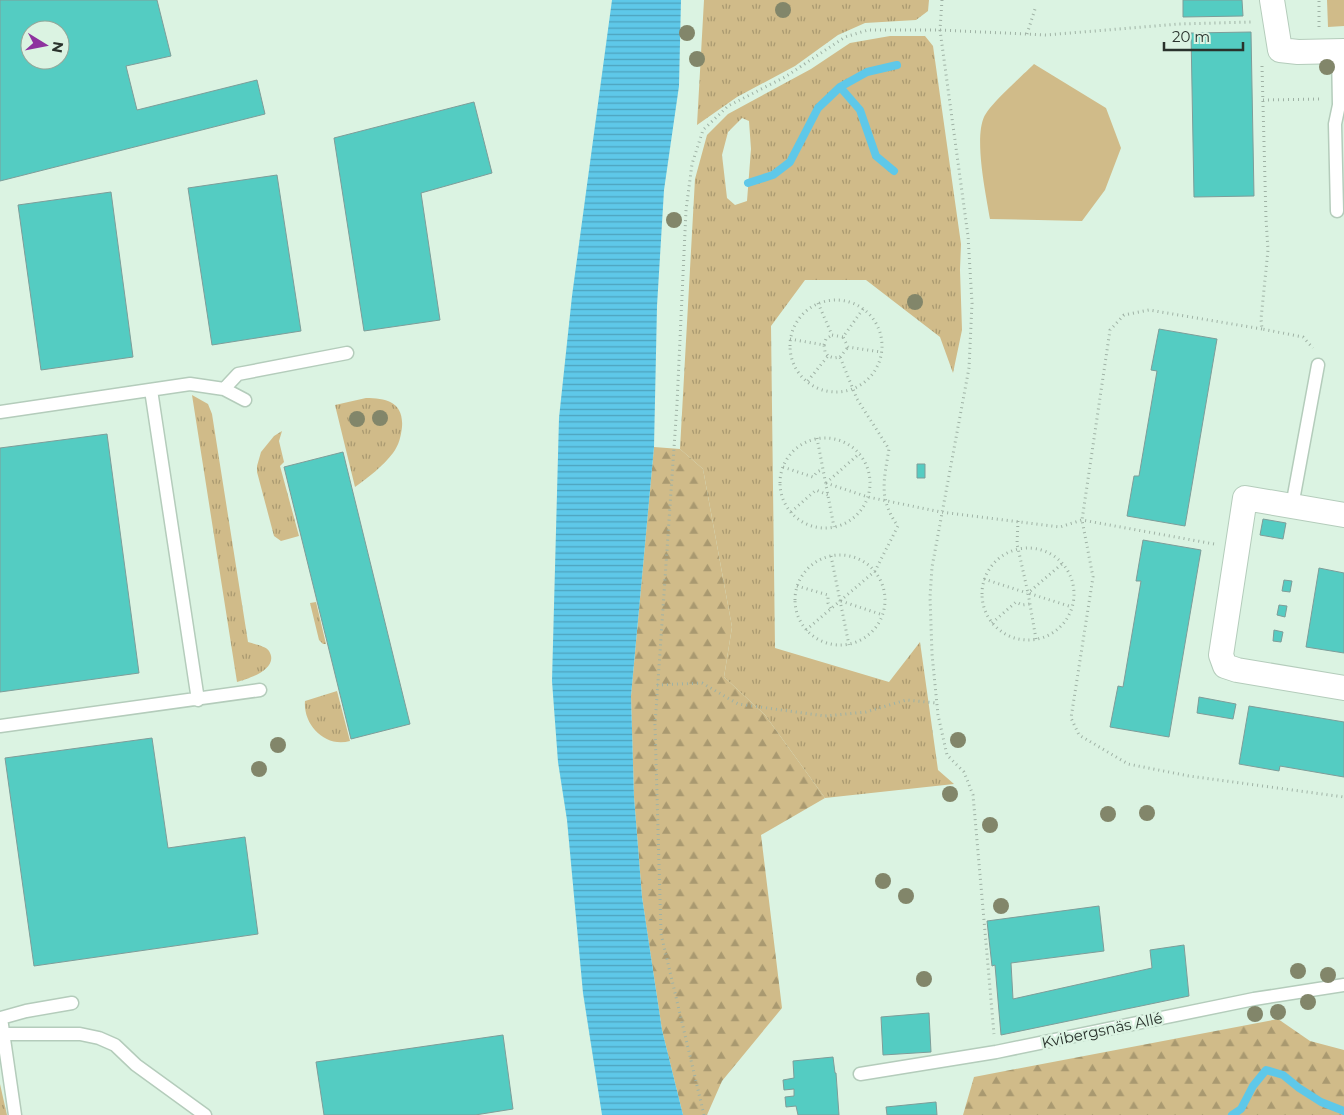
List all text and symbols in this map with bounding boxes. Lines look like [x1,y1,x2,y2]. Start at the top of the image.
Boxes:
north arrow [20,20,70,70]
scale bar [1164,20,1243,52]
text: 20 m [1172,27,1210,46]
text: N [48,40,68,54]
street label: Kvibergsnäs Allé [1040,1008,1164,1052]

